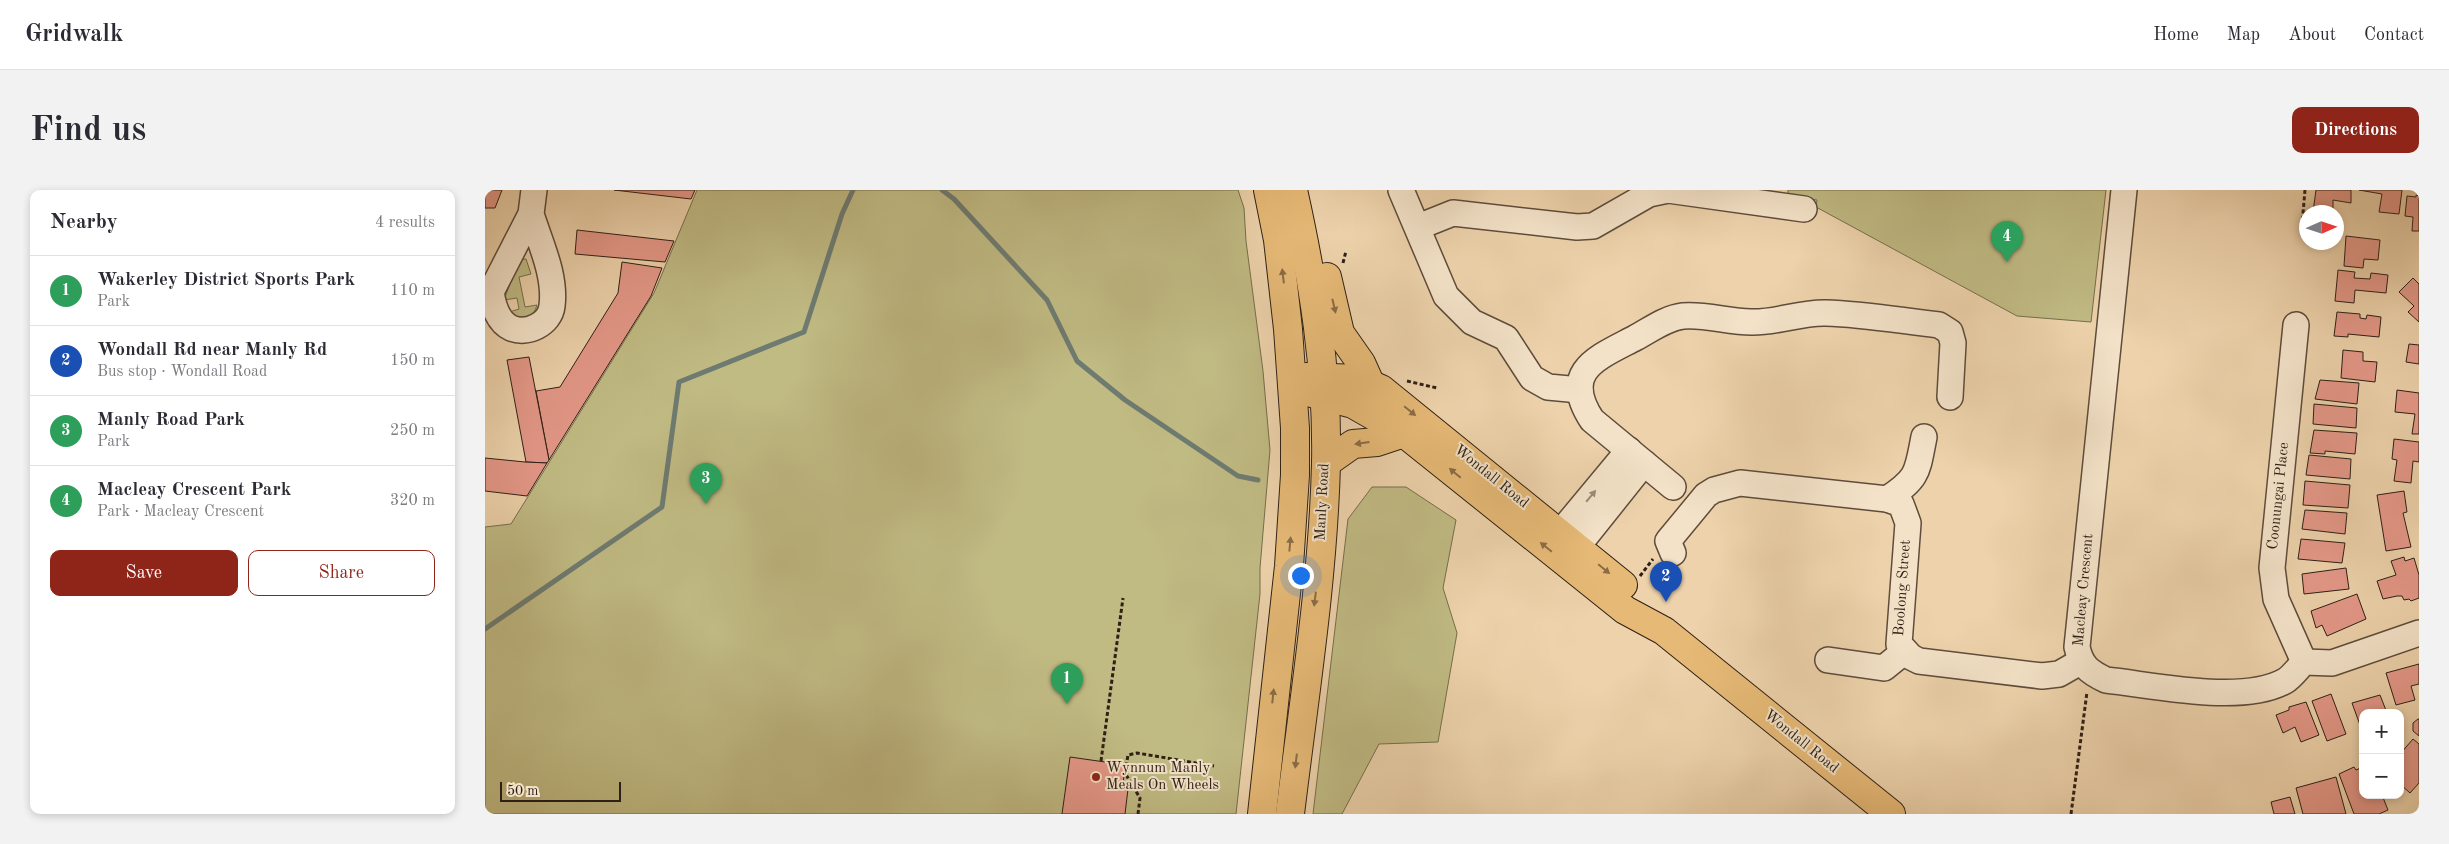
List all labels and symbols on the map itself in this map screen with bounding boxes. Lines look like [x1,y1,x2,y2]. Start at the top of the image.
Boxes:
north arrow [2299,205,2344,250]
pin: 4 [1991,221,2023,262]
one-way arrow [1279,268,1287,284]
one-way arrow [1330,298,1338,313]
one-way arrow [1403,405,1416,416]
one-way arrow [1354,439,1370,447]
street label: Coonungai Place [2266,441,2292,550]
street label: Wondall Road [1451,443,1531,512]
pin: 3 [690,463,722,504]
street label: Manly Road [1313,463,1333,541]
one-way arrow [1449,467,1462,478]
one-way arrow [1586,490,1597,503]
street label: Macleay Crescent [2072,533,2096,647]
one-way arrow [1287,535,1295,551]
street label: Boolong Street [1892,539,1914,637]
one-way arrow [1540,541,1553,552]
pin: 2 [1650,561,1682,602]
your location [1288,563,1314,589]
one-way arrow [1597,563,1610,574]
one-way arrow [1311,592,1319,608]
pin: 1 [1051,663,1083,704]
one-way arrow [1270,688,1278,704]
street label: Wondall Road [1761,708,1841,777]
one-way arrow [1292,753,1300,769]
place label: Wynnum Manly Meals On Wheels [1106,761,1219,793]
marker: Wynnum Manly Meals On Wheels [1090,771,1102,783]
scale bar [500,779,621,802]

